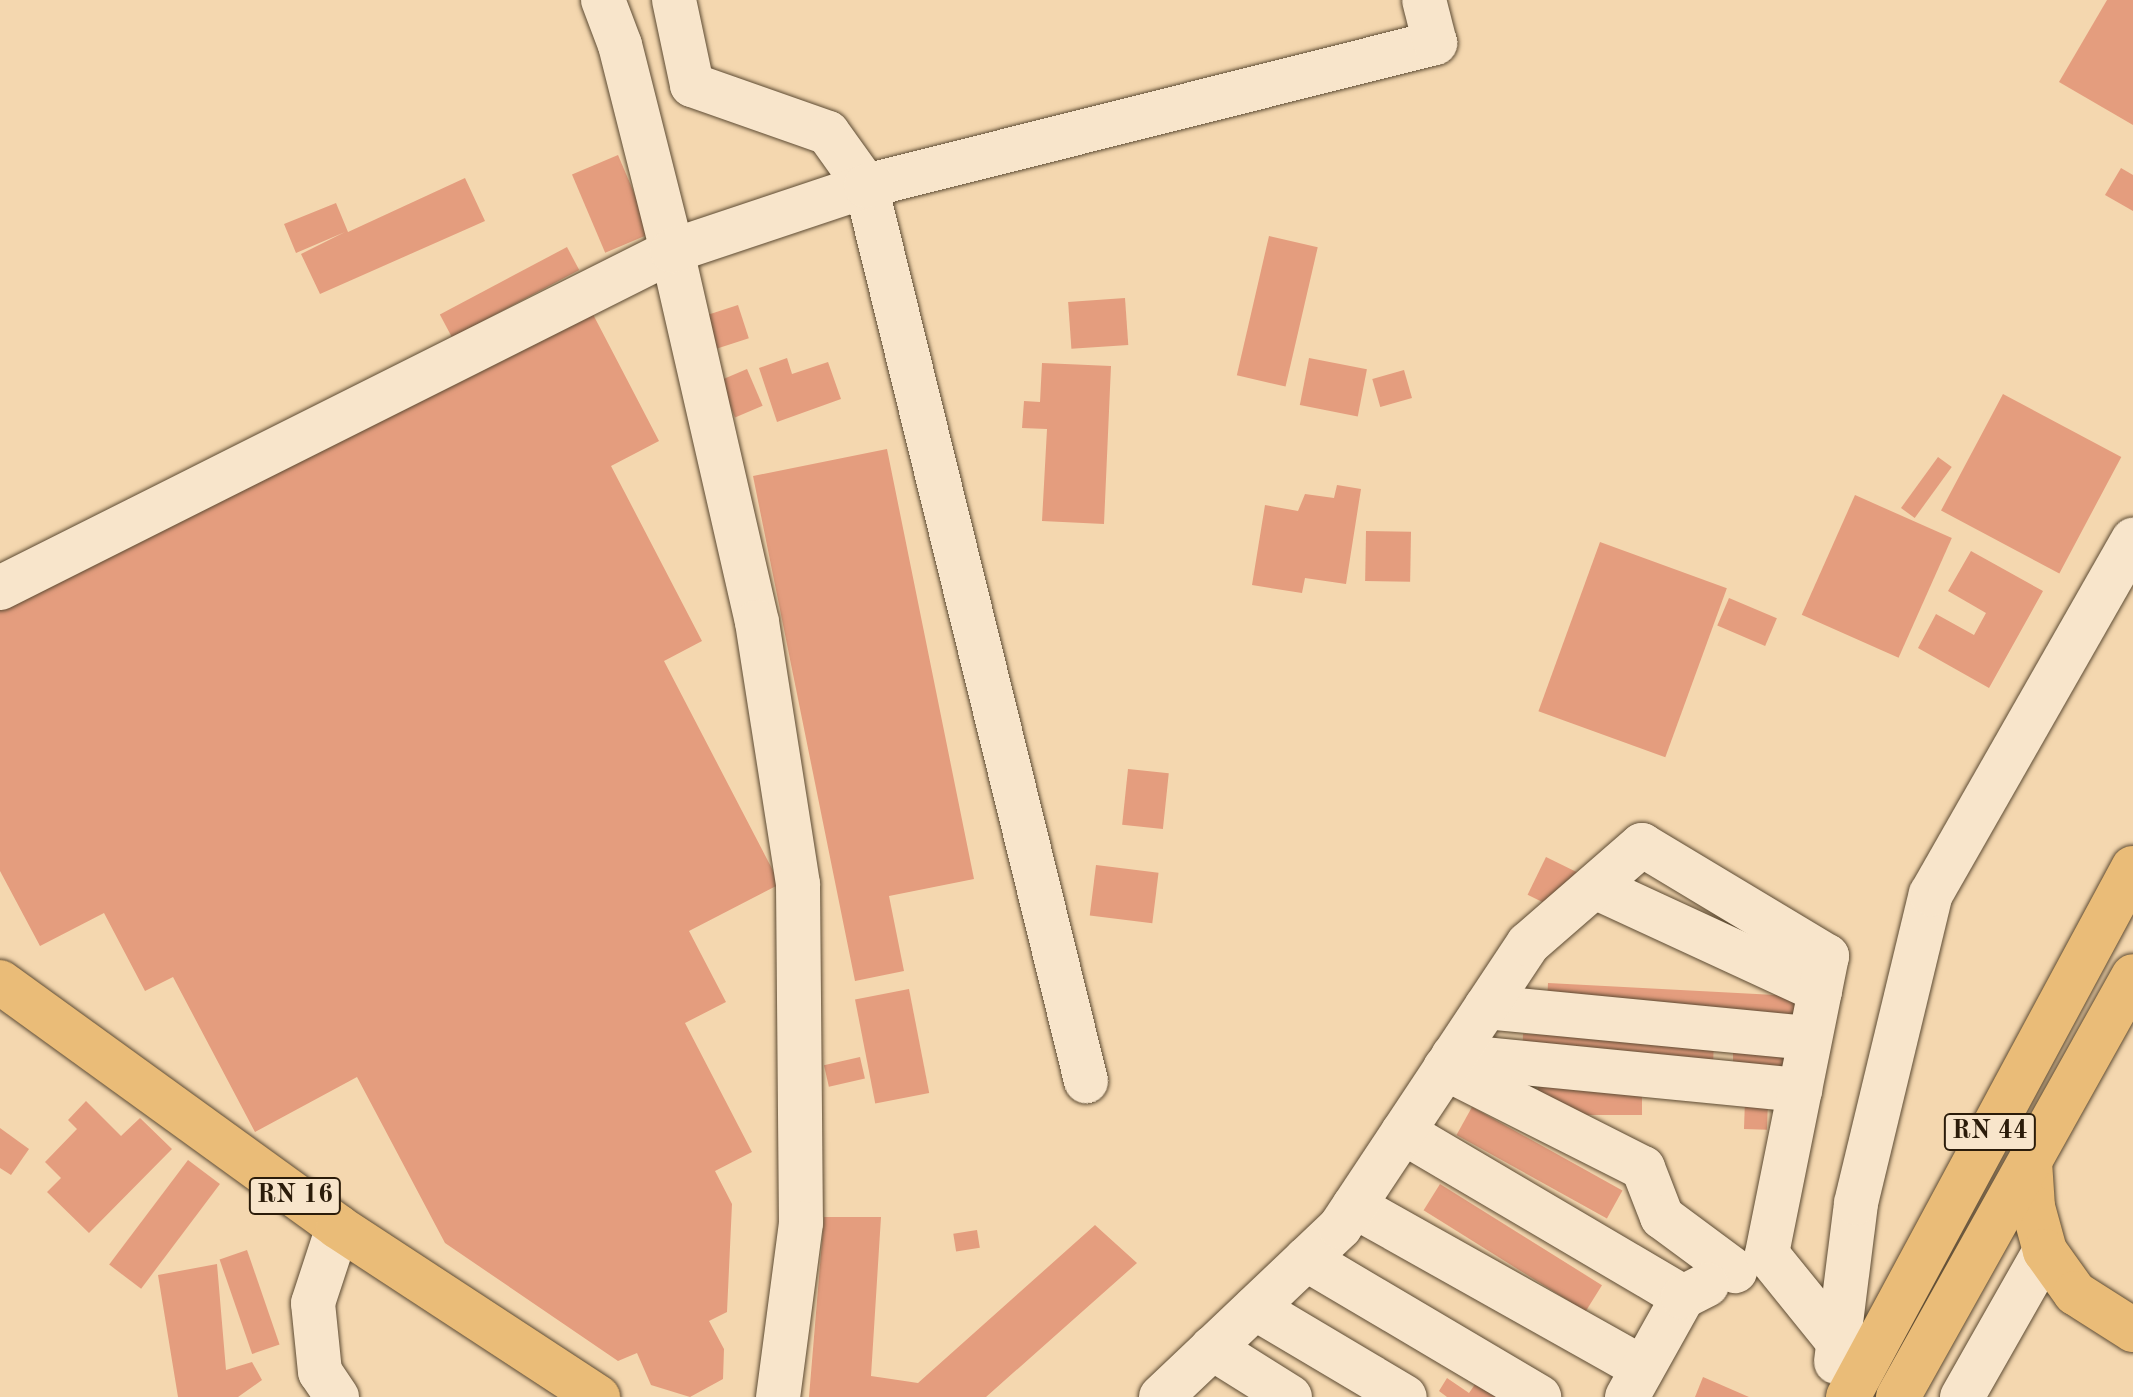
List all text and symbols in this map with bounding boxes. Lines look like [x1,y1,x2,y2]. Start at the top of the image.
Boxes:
road number: RN 44 [1942,1110,2038,1154]
road number: RN 16 [247,1174,343,1218]

